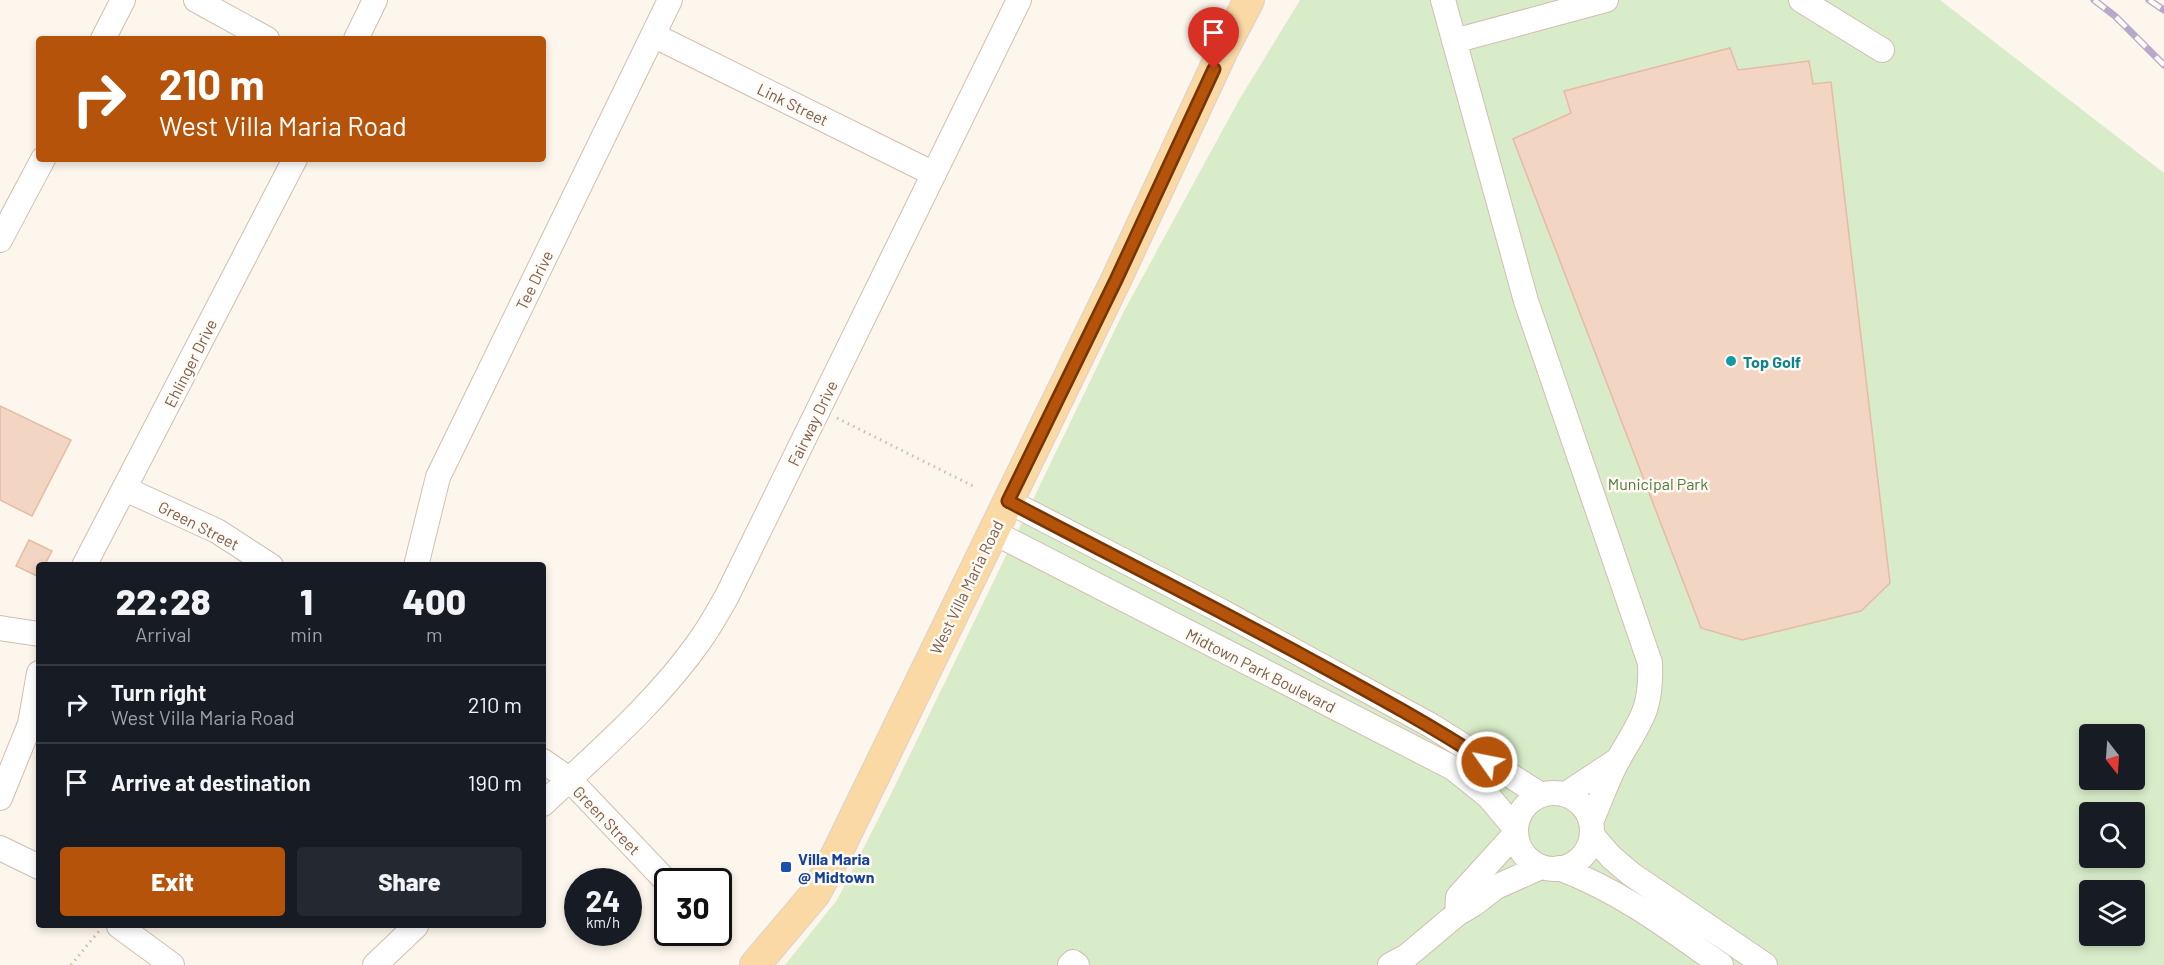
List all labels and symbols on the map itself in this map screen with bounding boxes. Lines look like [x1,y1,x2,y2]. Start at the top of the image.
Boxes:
pin [1188,7,1239,69]
street label: Link Street [754,79,832,129]
street label: Tee Drive [511,247,557,313]
street label: Ehlinger Drive [160,316,220,410]
place label: Top Golf [1743,352,1801,371]
marker: Top Golf [1724,354,1738,368]
street label: Fairway Drive [783,377,841,469]
park label: Municipal Park [1608,474,1708,493]
street label: Green Street [155,497,243,553]
street label: West Villa Maria Road [925,517,1007,657]
street label: Midtown Park Boulevard [1183,624,1339,716]
north arrow [2079,724,2145,790]
position arrow [1455,730,1519,794]
street label: Green Street [570,782,644,858]
place label: Villa Maria @ Midtown [798,849,875,886]
marker: Villa Maria @ Midtown [779,860,793,874]
speed limit sign: 30 [654,868,732,946]

